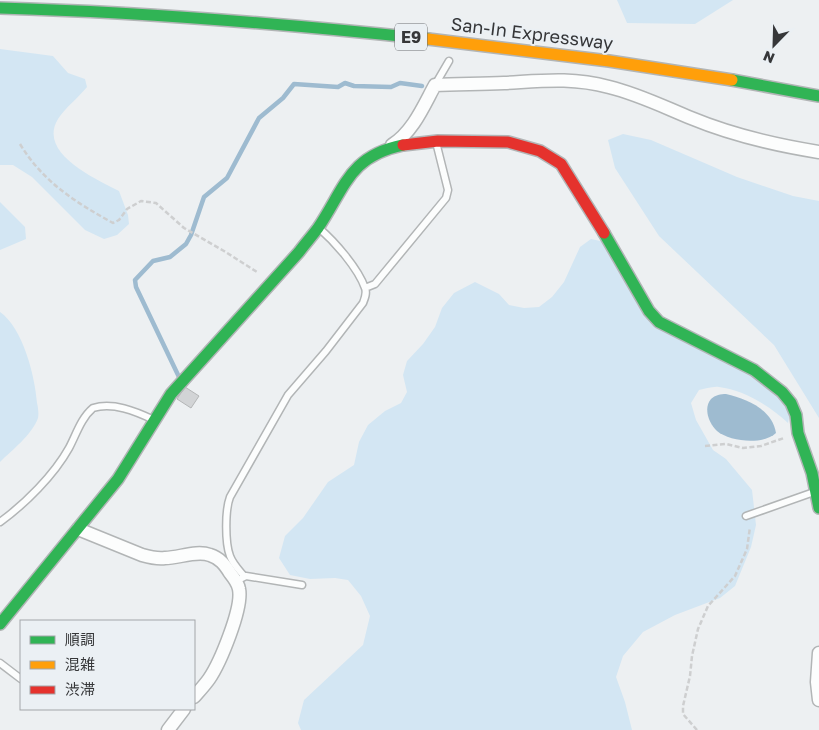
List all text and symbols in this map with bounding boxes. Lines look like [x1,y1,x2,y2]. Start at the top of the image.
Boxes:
street label: San-In Expressway [450,12,614,54]
north arrow [749,20,799,70]
road number: E9 [395,24,427,51]
text: N [761,48,777,67]
legend [20,620,195,710]
text: 順調 [65,630,95,648]
text: 混雑 [65,655,95,673]
text: 渋滞 [65,680,95,698]

